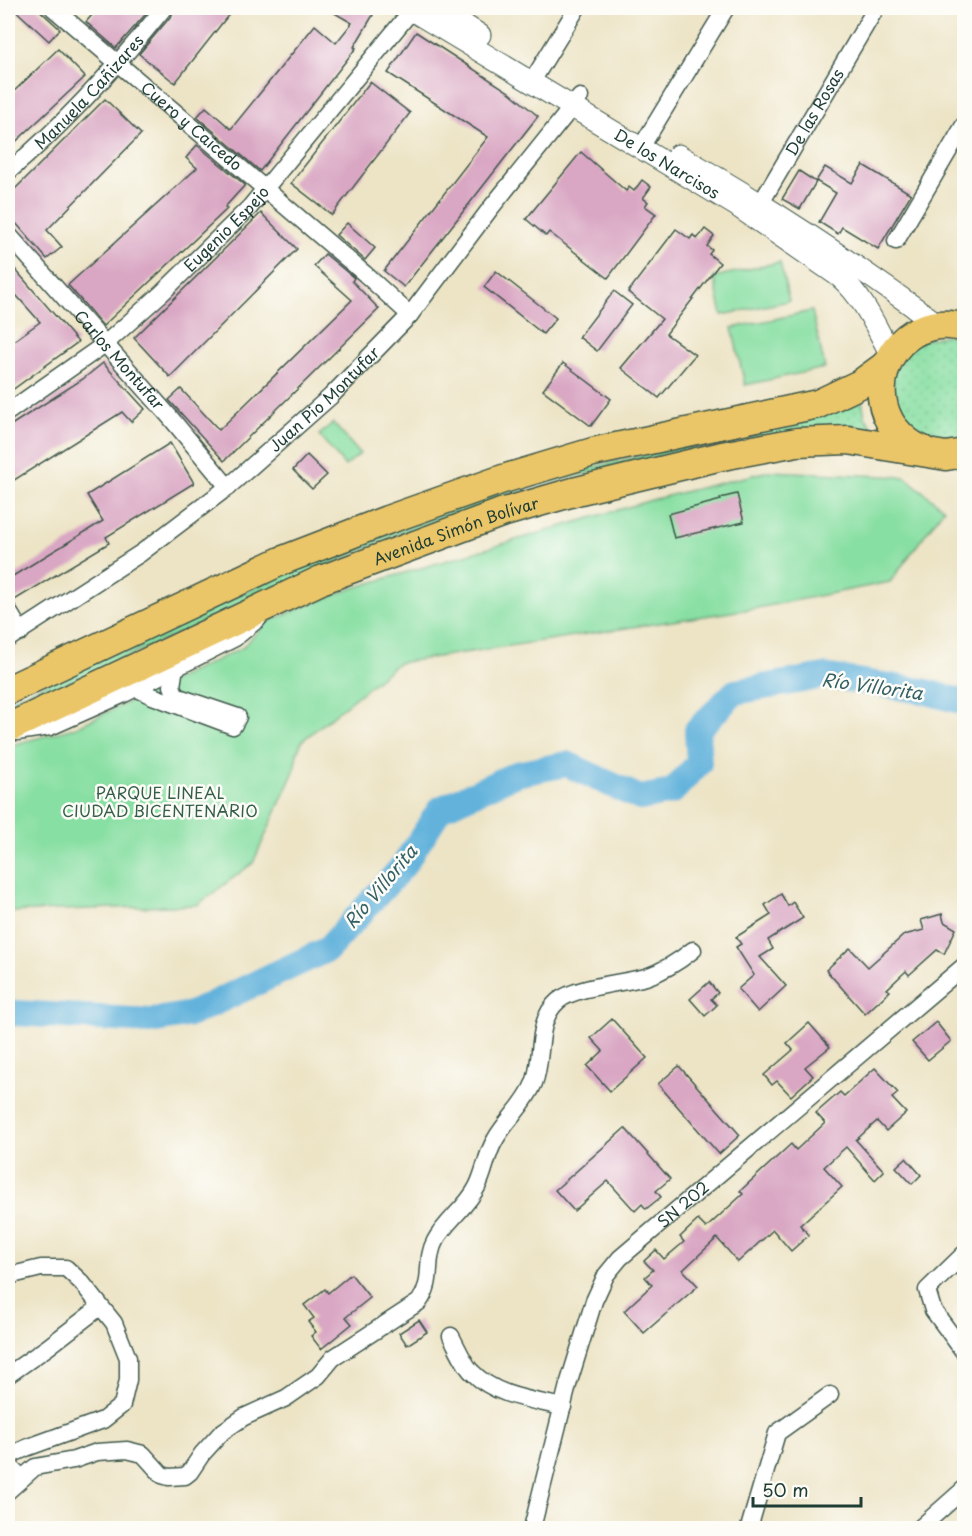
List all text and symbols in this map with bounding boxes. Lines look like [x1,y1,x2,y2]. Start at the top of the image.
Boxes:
street label: Manuela Cañizares [28,29,148,154]
street label: De las Rosas [778,64,849,160]
street label: Cuero y Caicedo [136,75,248,176]
street label: De los Narcisos [610,122,725,204]
street label: Eugenio Espejo [178,180,274,277]
street label: Carlos Montufar [69,304,171,415]
street label: Juan Pio Montufar [263,340,385,457]
street label: Avenida Simón Bolívar [370,490,542,571]
water label: Río Villorita [820,665,925,706]
park label: PARQUE LINEAL CIUDAD BICENTENARIO [62,780,258,822]
water label: Río Villorita [337,838,423,934]
street label: SN 202 [651,1175,714,1233]
scale bar [753,1470,861,1508]
text: 50 m [762,1476,809,1503]

